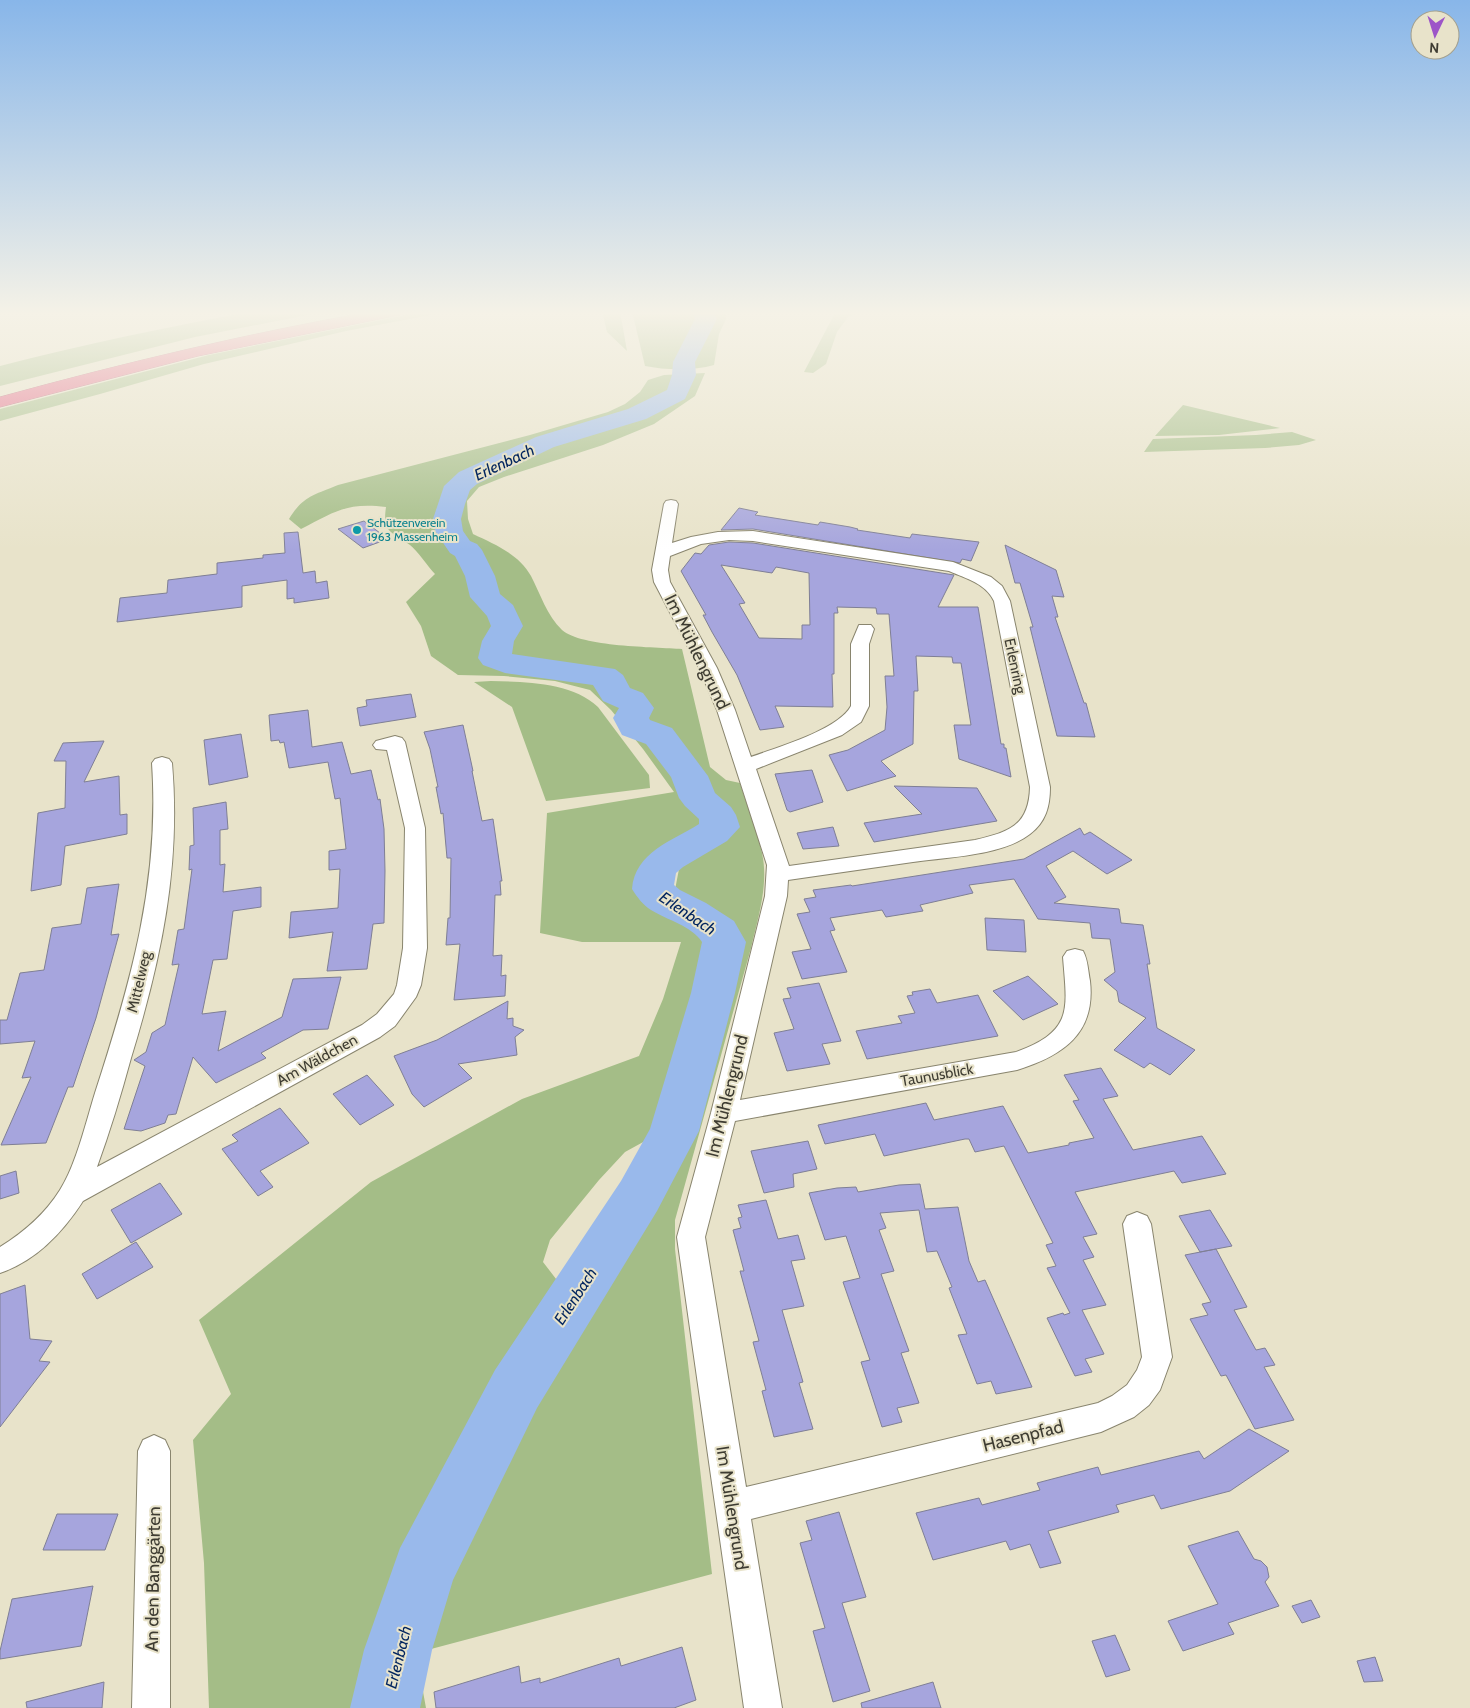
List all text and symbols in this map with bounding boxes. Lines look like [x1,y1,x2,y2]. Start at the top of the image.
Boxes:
north arrow [1410,10,1460,60]
text: N [1429,39,1440,57]
water label: Erlenbach [471,440,537,485]
place label: Schützenverein 1963 Massenheim [367,515,458,544]
marker: Schützenverein 1963 Massenheim [351,524,363,536]
street label: Im Mühlengrund [660,591,734,713]
street label: Erlenring [1000,637,1030,696]
water label: Erlenbach [656,888,720,939]
street label: Mittelweg [123,949,155,1014]
street label: Am Wäldchen [274,1030,360,1090]
street label: Im Mühlengrund [701,1032,753,1160]
street label: Taunusblick [899,1060,975,1090]
water label: Erlenbach [550,1264,601,1328]
street label: Hasenpfad [980,1415,1066,1457]
street label: Im Mühlengrund [711,1444,753,1572]
street label: An den Banggärten [141,1506,165,1652]
water label: Erlenbach [382,1624,415,1690]

